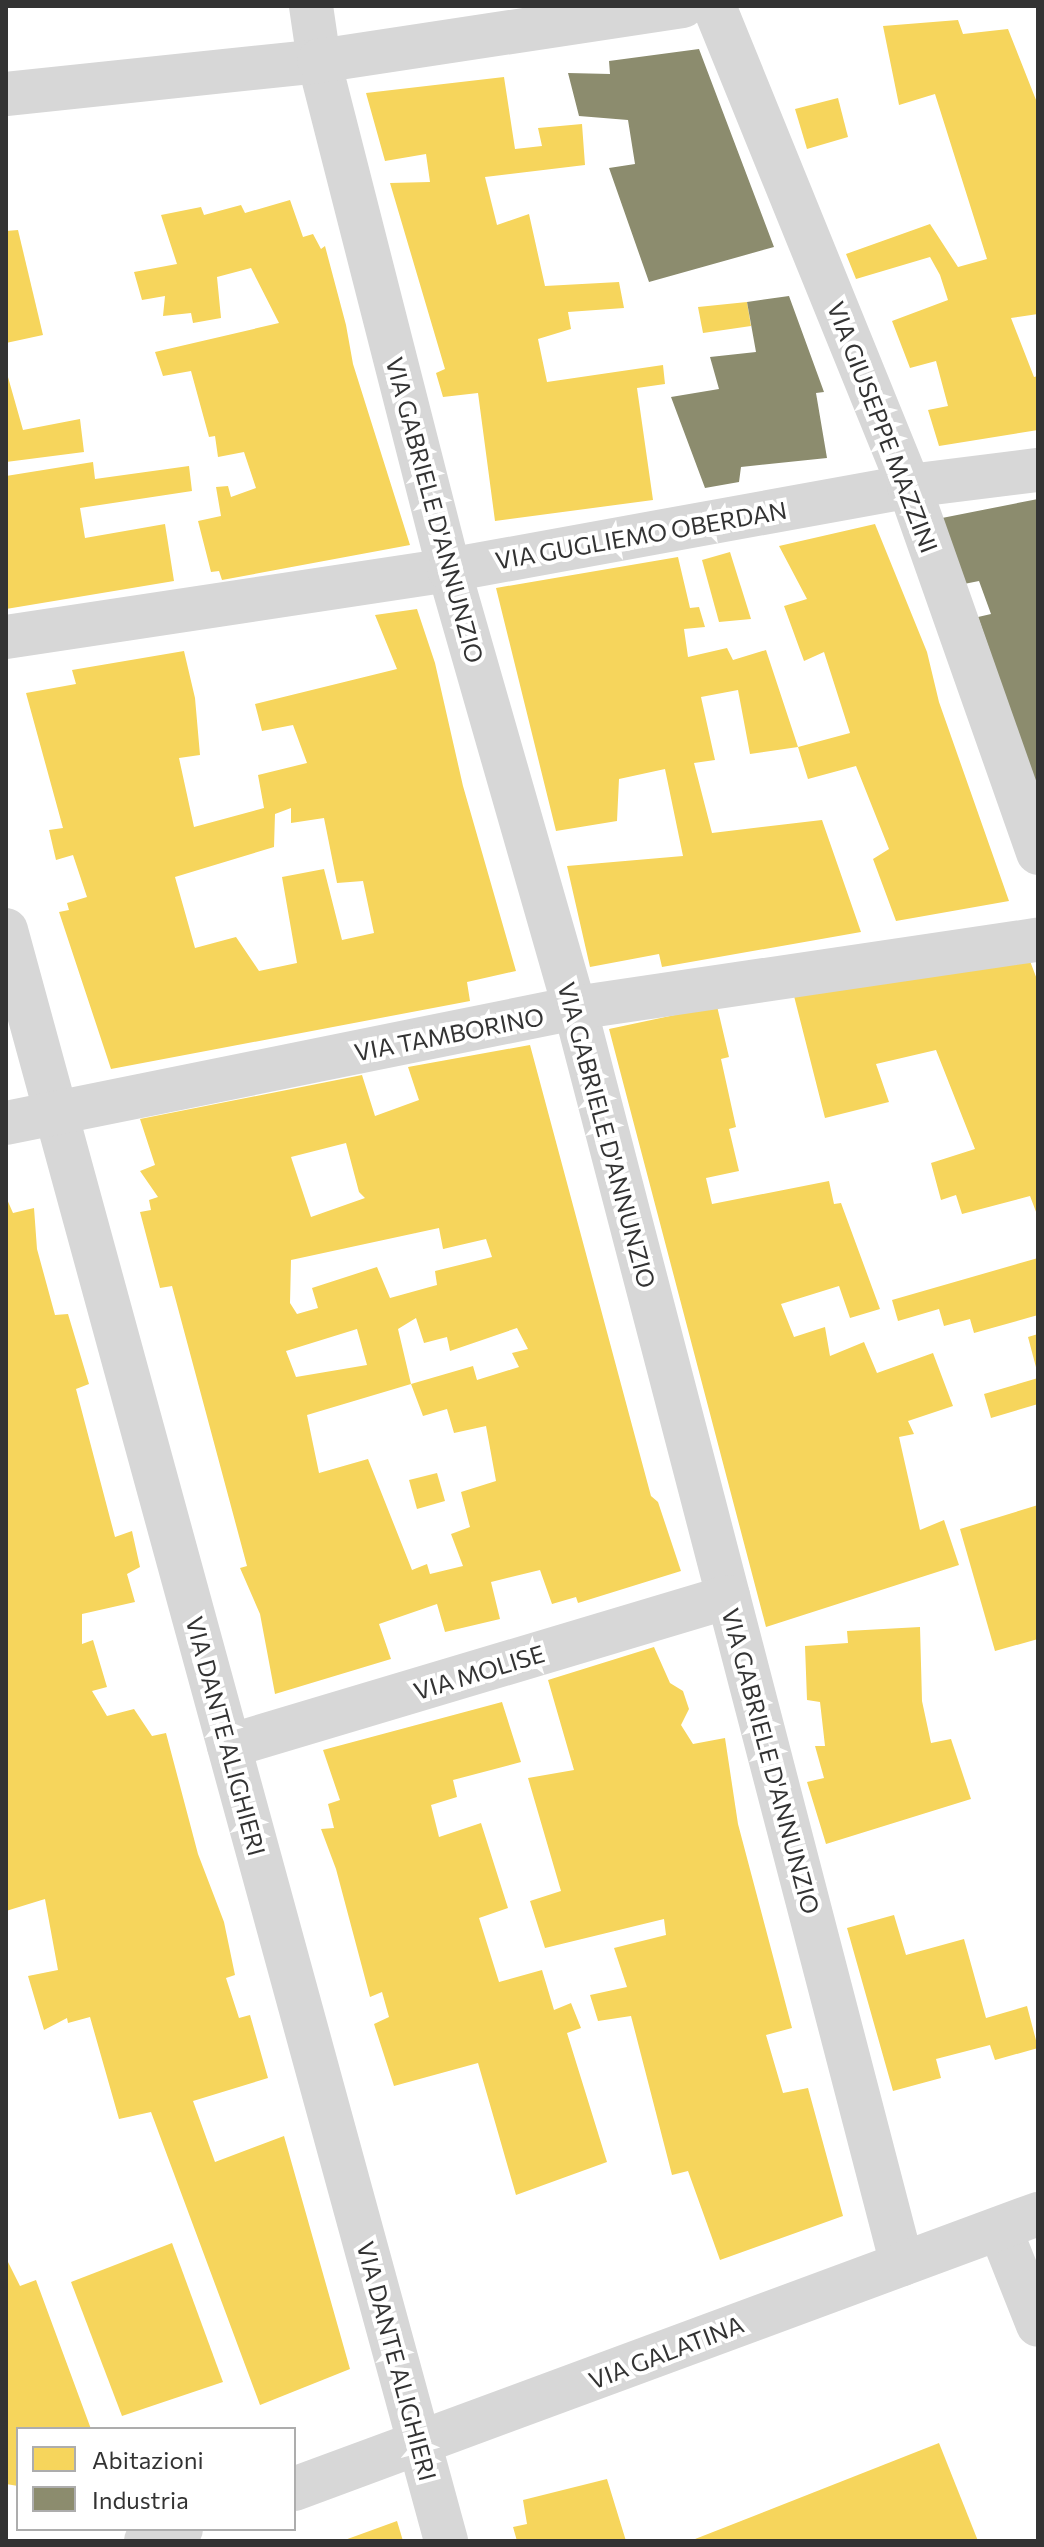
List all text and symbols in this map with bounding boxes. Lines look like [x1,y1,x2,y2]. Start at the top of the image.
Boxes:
street label: VIA GIUSEPPE MAZZINI [822,297,944,557]
street label: VIA GABRIELE D'ANNUNZIO [380,354,490,666]
street label: VIA GUGLIEMO OBERDAN [493,495,789,575]
street label: VIA GABRIELE D'ANNUNZIO [552,979,662,1291]
street label: VIA TAMBORINO [352,1001,546,1067]
street label: VIA GABRIELE D'ANNUNZIO [716,1605,826,1917]
street label: VIA DANTE ALIGHIERI [180,1613,272,1859]
street label: VIA MOLISE [410,1638,548,1706]
street label: VIA DANTE ALIGHIERI [351,2238,443,2484]
street label: VIA GALATINA [585,2309,747,2395]
legend [16,2427,296,2531]
text: Abitazioni [92,2445,204,2474]
text: Industria [92,2485,189,2514]

